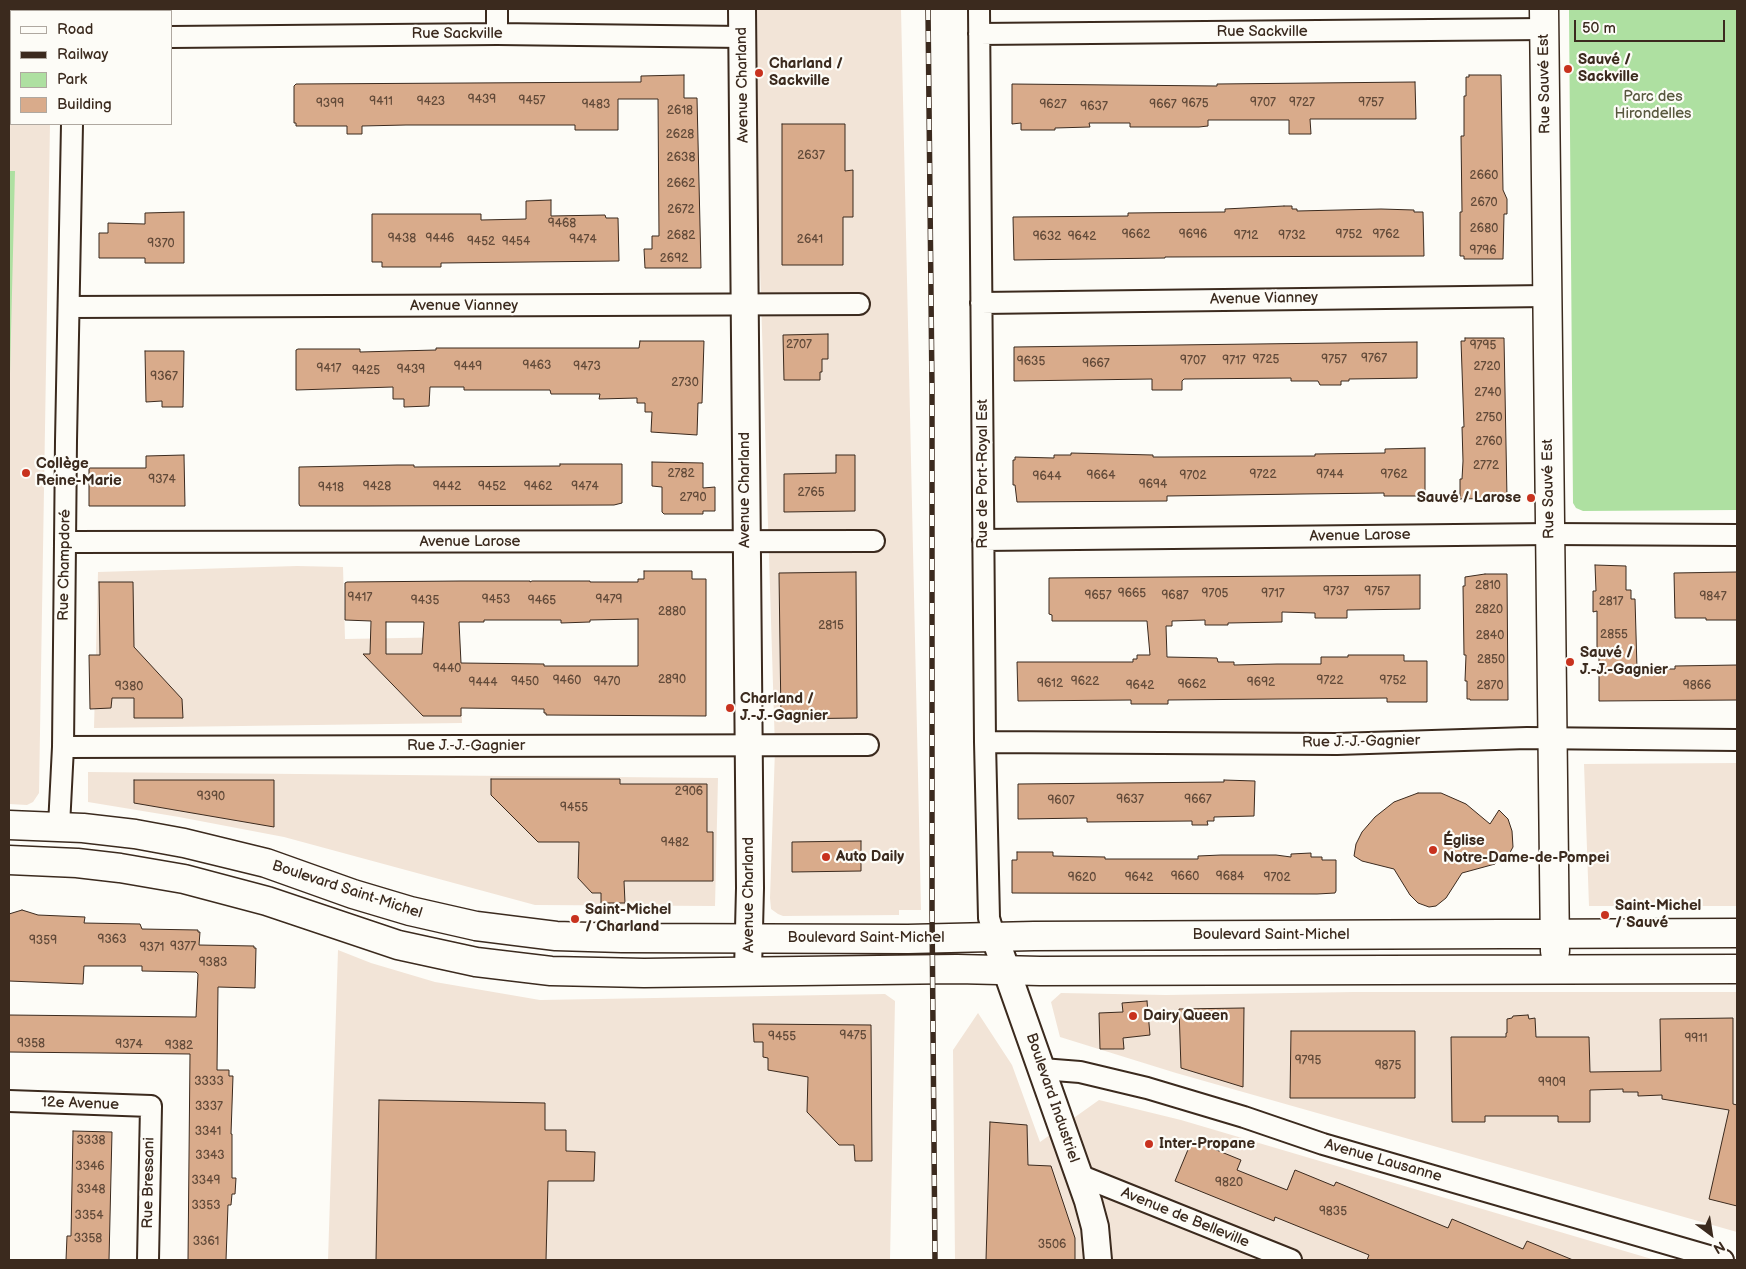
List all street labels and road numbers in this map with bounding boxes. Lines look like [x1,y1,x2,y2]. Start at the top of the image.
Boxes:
street label: Rue Sackville [1216,23,1308,41]
street label: Rue Sackville [411,25,503,43]
street label: Avenue Charland [733,27,753,143]
street label: Rue Sauvé Est [1535,34,1555,134]
street label: Avenue Vianney [1210,289,1318,309]
street label: Avenue Vianney [410,297,518,315]
street label: Rue de Port-Royal Est [974,399,992,549]
street label: Avenue Charland [736,432,754,548]
street label: Rue Sauvé Est [1539,439,1559,539]
street label: Rue Champdoré [55,509,75,621]
street label: Avenue Larose [1309,526,1411,546]
street label: Avenue Larose [419,533,521,551]
street label: Rue J.-J.-Gagnier [1302,732,1420,752]
street label: Rue J.-J.-Gagnier [407,737,525,755]
street label: Avenue Charland [740,837,758,953]
street label: Boulevard Saint-Michel [270,857,424,923]
street label: Boulevard Saint-Michel [1193,926,1349,944]
street label: Boulevard Saint-Michel [788,929,944,947]
street label: Boulevard Industriel [1021,1031,1083,1165]
street label: 12e Avenue [41,1094,119,1114]
street label: Avenue Lausanne [1322,1136,1444,1186]
street label: Rue Bressani [139,1137,159,1229]
street label: Avenue de Belleville [1118,1184,1252,1252]

